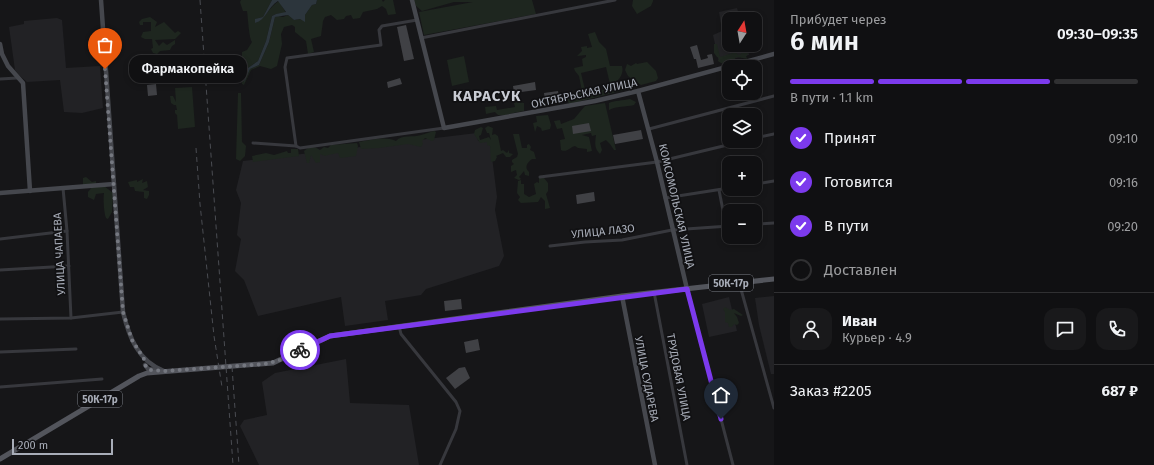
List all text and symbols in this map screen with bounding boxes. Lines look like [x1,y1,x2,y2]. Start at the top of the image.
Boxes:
north arrow [722,12,762,52]
map controls [722,12,762,244]
text: Прибудет через [790,12,887,27]
text: 09:30–09:35 [1057,25,1138,43]
text: 6 мин [790,26,859,57]
pin [88,28,122,69]
icon: bag [94,34,116,56]
callout: Фармакопейка [129,55,247,83]
button: locate [722,60,762,100]
text: Фармакопейка [142,61,234,76]
street label: ОКТЯБРЬСКАЯ УЛИЦА [530,76,639,111]
district label: КАРАСУК [453,87,521,105]
text: В пути · 1.1 km [790,90,873,105]
button: layers [722,108,762,148]
icon: check [790,127,812,149]
text: Принят [824,129,876,147]
text: 09:10 [1109,131,1138,146]
street label: КОМСОМОЛЬСКАЯ УЛИЦА [656,142,697,271]
button: + [722,156,762,196]
icon: check [790,171,812,193]
text: Готовится [824,173,893,191]
text: 09:16 [1109,175,1138,190]
button: − [722,204,762,244]
street label: УЛИЦА ЧАПАЕВА [51,212,68,296]
icon: check [790,215,812,237]
text: В пути [824,217,869,235]
text: 09:20 [1107,219,1138,234]
street label: УЛИЦА ЛАЗО [571,222,636,241]
text: Доставлен [824,261,897,279]
road number: 50К-17р [709,275,753,291]
button: person [790,308,832,350]
button: chat [1044,308,1086,350]
button: phone [1096,308,1138,350]
text: Иван [842,312,877,330]
courier [280,330,320,370]
text: Курьер · 4.9 [842,330,912,345]
street label: ТРУДОВАЯ УЛИЦА [664,332,693,422]
street label: УЛИЦА СУДАРЕВА [632,335,661,424]
icon: bike [289,339,311,361]
pin [704,378,738,419]
text: Заказ #2205 [790,382,872,400]
text: 687 ₽ [1102,382,1138,400]
icon: home [710,384,732,406]
road number: 50К-17р [78,391,122,407]
scale bar [12,437,113,456]
text: 200 m [18,439,48,452]

